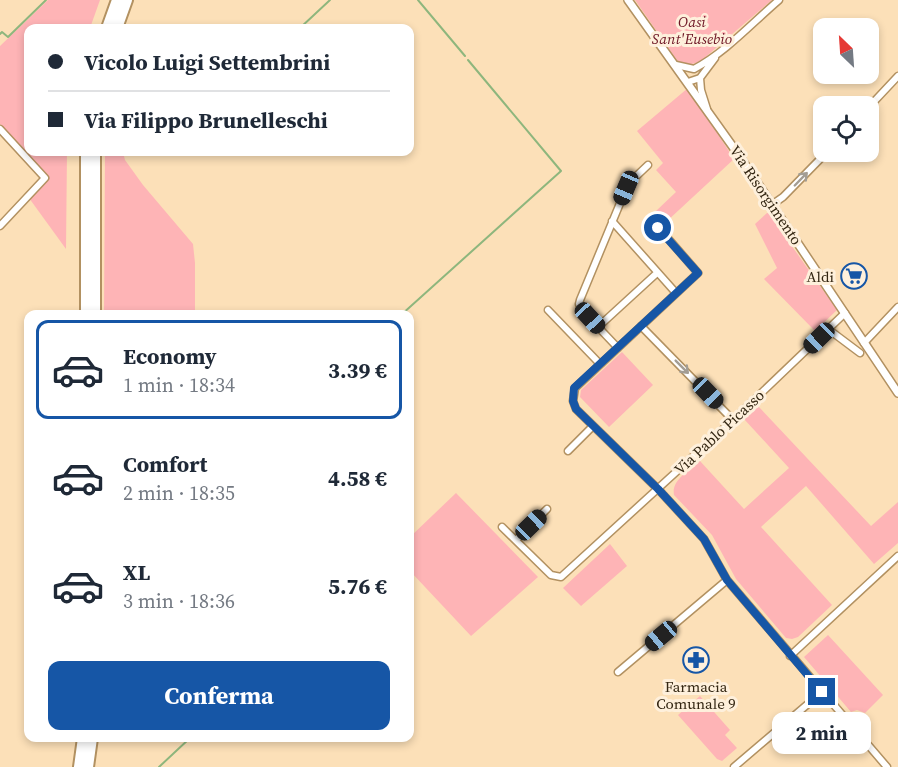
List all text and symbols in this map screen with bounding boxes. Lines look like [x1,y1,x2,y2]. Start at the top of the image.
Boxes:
park label: Oasi Sant'Eusebio [652,11,732,49]
north arrow [813,18,879,84]
map controls [813,18,879,162]
text: Vicolo Luigi Settembrini [84,47,330,77]
button: locate [813,96,879,162]
text: Via Filippo Brunelleschi [84,105,328,135]
street label: Via Risorgimento [725,141,807,249]
car [611,168,641,208]
one-way arrow [793,171,808,186]
route start [644,214,671,241]
supermarket icon: Aldi [839,261,869,291]
place label: Aldi [807,266,834,287]
car [571,299,609,337]
car [800,319,838,357]
text: Economy [123,341,217,371]
icon: car [51,343,105,397]
text: 3.39 € [328,355,387,385]
one-way arrow [674,360,689,375]
text: 1 min · 18:34 [123,371,235,399]
car [689,374,727,412]
street label: Via Pablo Picasso [669,385,769,479]
text: Comfort [123,449,207,479]
icon: car [51,451,105,505]
text: 4.58 € [328,463,387,493]
text: 2 min · 18:35 [123,479,235,507]
car [512,506,550,544]
text: XL [123,557,150,587]
icon: car [51,559,105,613]
text: 5.76 € [328,571,387,601]
text: 3 min · 18:36 [123,587,235,615]
car [641,618,681,654]
pharmacy icon: Farmacia Comunale 9 [681,645,711,675]
button: Conferma [48,661,390,730]
place label: Farmacia Comunale 9 [656,676,736,714]
route end [808,678,835,705]
callout: 2 min [772,713,872,755]
text: 2 min [796,719,847,747]

